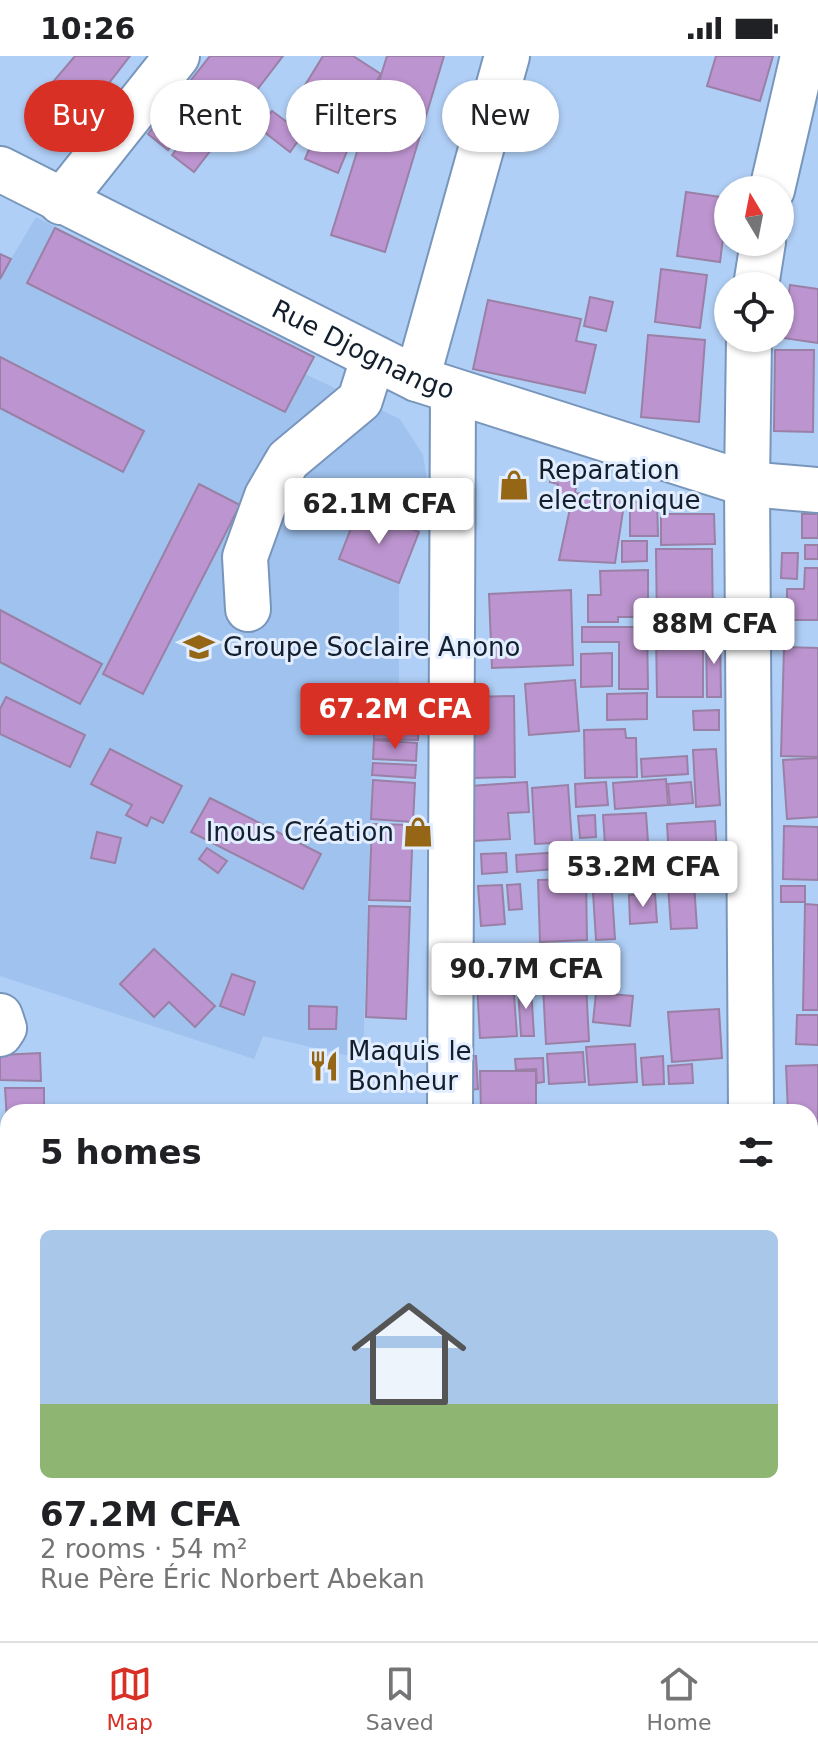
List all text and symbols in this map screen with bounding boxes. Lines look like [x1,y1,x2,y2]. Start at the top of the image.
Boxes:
text: 10:26 [40,11,136,46]
chip: Buy [24,80,134,152]
chip: Rent [150,80,270,152]
chip: Filters [286,80,426,152]
chip: New [442,80,559,152]
north arrow [714,176,794,256]
map controls [714,176,794,352]
button: locate [714,272,794,352]
street label: Rue Djognango [267,294,458,405]
place label: Reparation electronique [538,455,700,515]
shop icon: Reparation electronique [497,468,531,502]
pin: 62.1M CFA [287,478,471,546]
text: 62.1M CFA [302,489,456,519]
pin: 88M CFA [640,598,788,666]
text: 88M CFA [651,609,777,639]
school or university icon: Groupe Soclaire Anono [182,630,216,664]
place label: Groupe Soclaire Anono [223,632,520,662]
pin: 67.2M CFA [303,683,487,751]
text: 67.2M CFA [318,694,472,724]
shop icon: Inous Création [401,815,435,849]
place label: Inous Création [206,817,394,847]
pin: 53.2M CFA [551,841,735,909]
text: 53.2M CFA [566,852,720,882]
pin: 90.7M CFA [434,943,618,1011]
text: 90.7M CFA [449,954,603,984]
place label: Maquis le Bonheur [348,1036,472,1096]
restaurant icon: Maquis le Bonheur [307,1049,341,1083]
icon: filters [734,1130,778,1174]
text: 5 homes [40,1132,202,1172]
icon: home [337,1282,481,1426]
text: 67.2M CFA [40,1494,240,1534]
text: 2 rooms · 54 m² [40,1534,248,1564]
text: Rue Père Éric Norbert Abekan [40,1564,425,1594]
tab: Map [106,1662,153,1735]
tab: Saved [366,1662,434,1735]
tab: Home [647,1662,712,1735]

